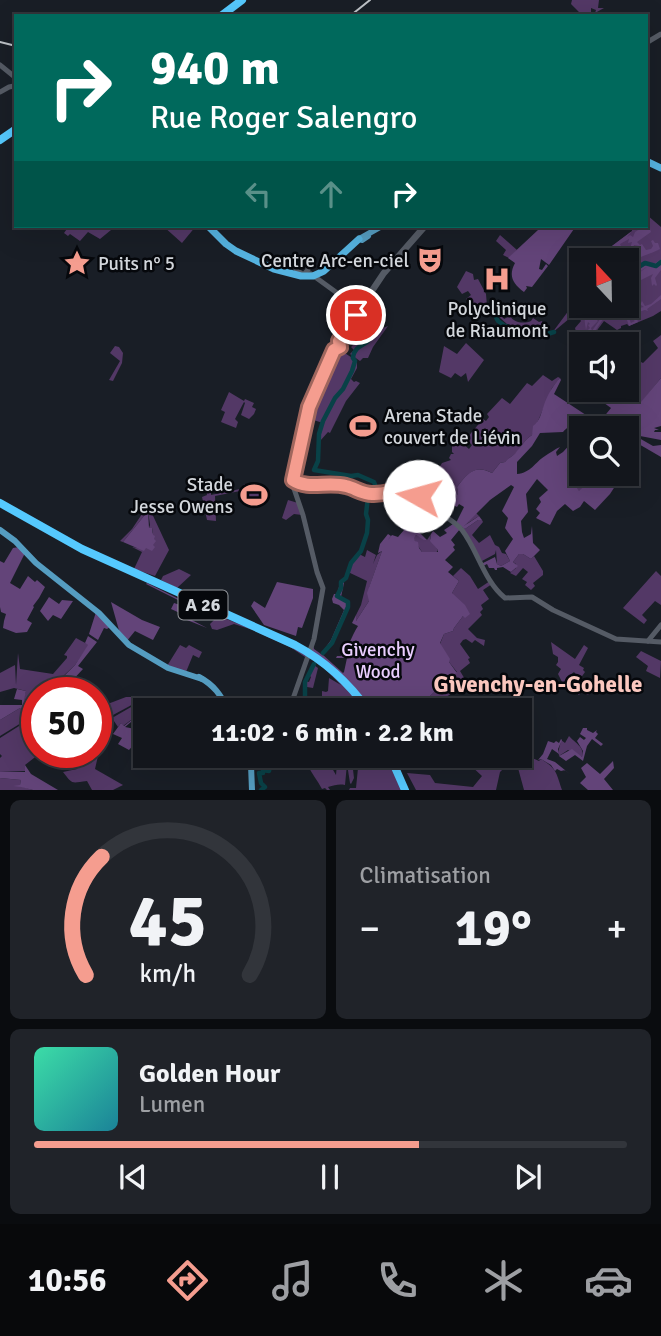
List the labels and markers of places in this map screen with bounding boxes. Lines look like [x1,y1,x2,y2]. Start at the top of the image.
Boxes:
theatre icon: Centre Arc-en-ciel [415,245,445,275]
place icon: Puits n° 5 [62,248,92,278]
place label: Centre Arc-en-ciel [261,249,409,273]
place label: Puits n° 5 [98,252,175,276]
hospital icon: Polyclinique de Riaumont [482,264,512,294]
pin [326,285,386,345]
place label: Polyclinique de Riaumont [446,297,549,343]
place label: Arena Stade couvert de Liévin [384,404,521,450]
sports icon: Arena Stade couvert de Liévin [348,411,378,441]
place label: Stade Jesse Owens [130,473,233,519]
sports icon: Stade Jesse Owens [239,480,269,510]

